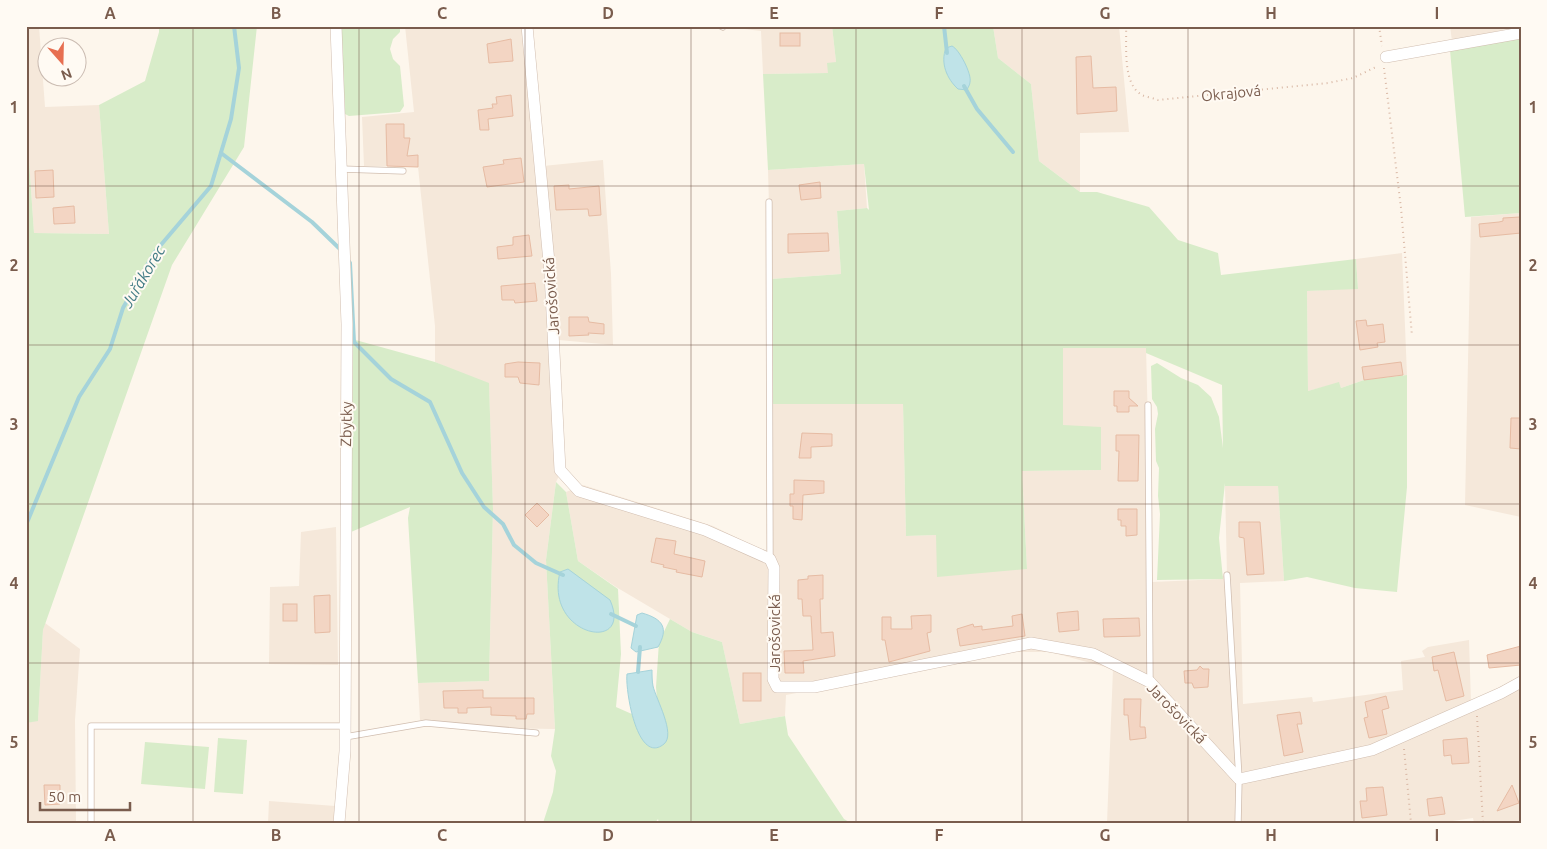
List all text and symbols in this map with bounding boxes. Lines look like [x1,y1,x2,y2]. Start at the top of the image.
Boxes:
text: A [104,4,116,22]
text: B [271,4,281,22]
text: C [437,4,447,22]
text: D [602,4,614,22]
text: E [769,4,779,22]
text: F [935,4,944,22]
text: G [1099,4,1111,22]
text: H [1265,4,1277,22]
text: I [1435,4,1439,22]
north arrow [38,38,88,88]
text: N [59,65,74,84]
street label: Okrajová [1200,81,1262,105]
text: 1 [9,98,19,116]
text: 1 [1528,98,1538,116]
water label: Juřákorec [117,241,169,311]
text: 2 [9,256,19,274]
street label: Jarošovická [540,256,562,336]
text: 2 [1528,256,1538,274]
street label: Zbytky [337,401,355,447]
text: 3 [9,415,19,433]
text: 3 [1528,415,1538,433]
text: 4 [9,574,19,592]
text: 4 [1528,574,1538,592]
street label: Jarošovická [766,594,783,672]
street label: Jarošovická [1144,679,1210,747]
text: 5 [9,733,19,751]
text: 5 [1528,733,1538,751]
scale bar [40,779,130,811]
text: 50 m [48,788,81,805]
text: A [104,826,116,844]
text: B [271,826,281,844]
text: C [437,826,447,844]
text: D [602,826,614,844]
text: E [769,826,779,844]
text: F [935,826,944,844]
text: G [1099,826,1111,844]
text: H [1265,826,1277,844]
text: I [1435,826,1439,844]

